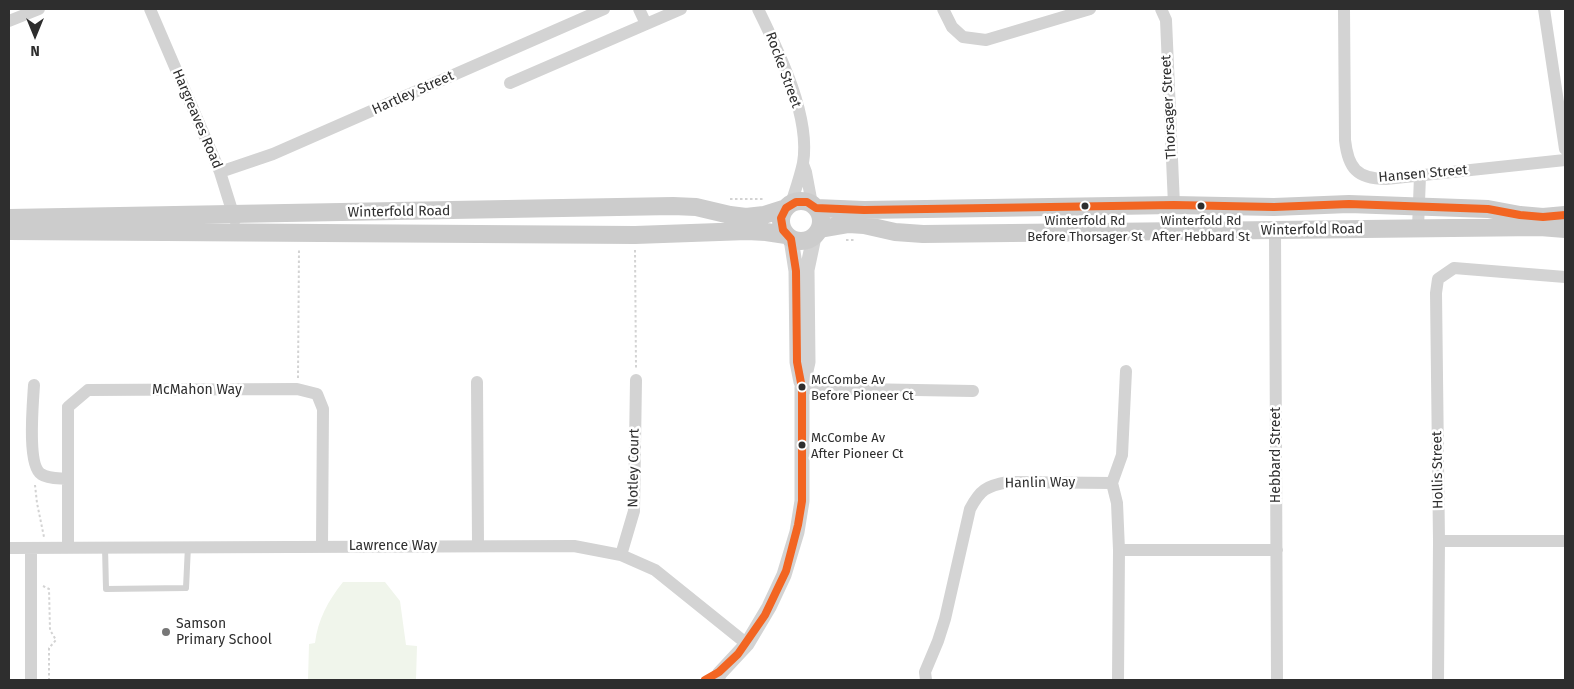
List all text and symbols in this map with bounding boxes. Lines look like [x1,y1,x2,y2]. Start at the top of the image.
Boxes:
north arrow [10,10,60,60]
street label: Rocke Street [762,30,804,110]
text: N [30,42,40,59]
street label: Thorsager Street [1158,54,1180,160]
street label: Hargreaves Road [168,67,226,171]
street label: Hartley Street [370,68,456,118]
street label: Hansen Street [1378,162,1468,186]
marker: Winterfold Rd Before Thorsager St [1080,201,1090,211]
marker: Winterfold Rd After Hebbard St [1196,201,1206,211]
street label: Winterfold Road [348,203,450,221]
place label: Winterfold Rd Before Thorsager St [1027,213,1143,244]
place label: Winterfold Rd After Hebbard St [1152,213,1250,244]
street label: Winterfold Road [1261,221,1363,239]
place label: McCombe Av Before Pioneer Ct [811,372,914,403]
street label: McMahon Way [152,382,242,398]
marker: McCombe Av Before Pioneer Ct [797,382,807,392]
street label: Hebbard Street [1268,407,1284,503]
street label: Notley Court [625,428,643,508]
place label: McCombe Av After Pioneer Ct [811,430,903,461]
street label: Hollis Street [1429,431,1447,509]
marker: McCombe Av After Pioneer Ct [797,440,807,450]
street label: Hanlin Way [1004,474,1076,492]
street label: Lawrence Way [349,538,437,554]
place label: Samson Primary School [176,616,272,648]
marker: Samson Primary School [160,626,172,638]

